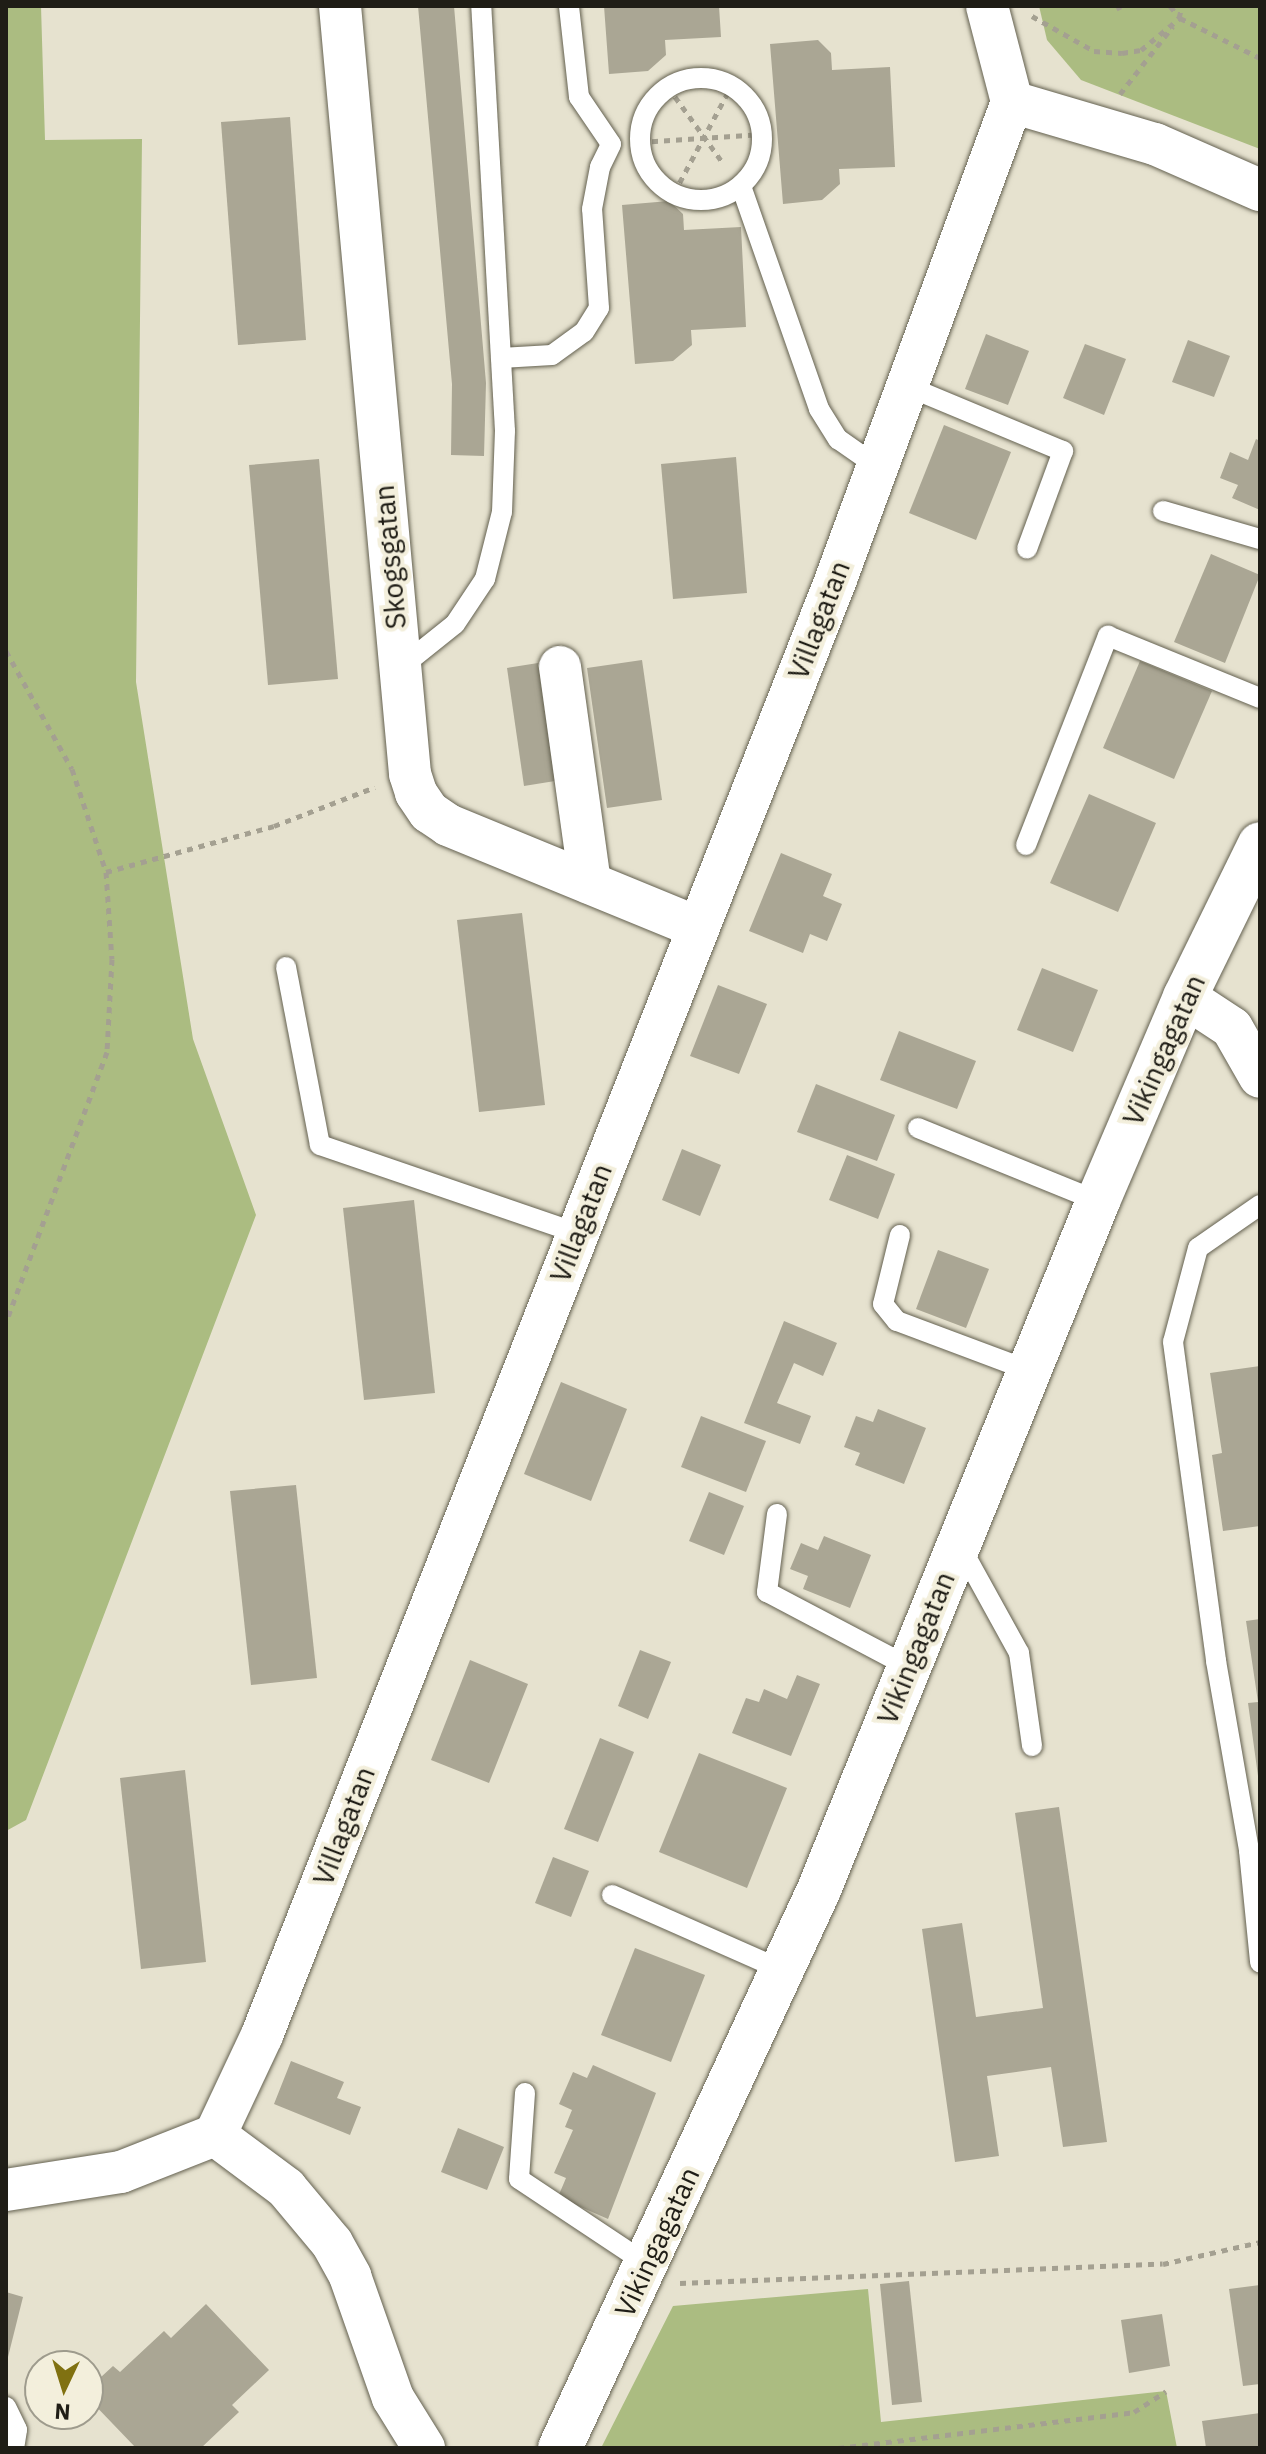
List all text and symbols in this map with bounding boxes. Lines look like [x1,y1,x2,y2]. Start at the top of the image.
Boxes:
street label: Skogsgatan [367,483,413,631]
street label: Villagatan [781,556,857,684]
street label: Vikingagatan [1116,969,1212,1131]
street label: Villagatan [543,1159,619,1287]
street label: Vikingagatan [870,1567,962,1729]
street label: Villagatan [306,1762,382,1890]
street label: Vikingagatan [608,2162,706,2322]
north arrow [24,2350,104,2430]
text: N [53,2397,71,2427]

